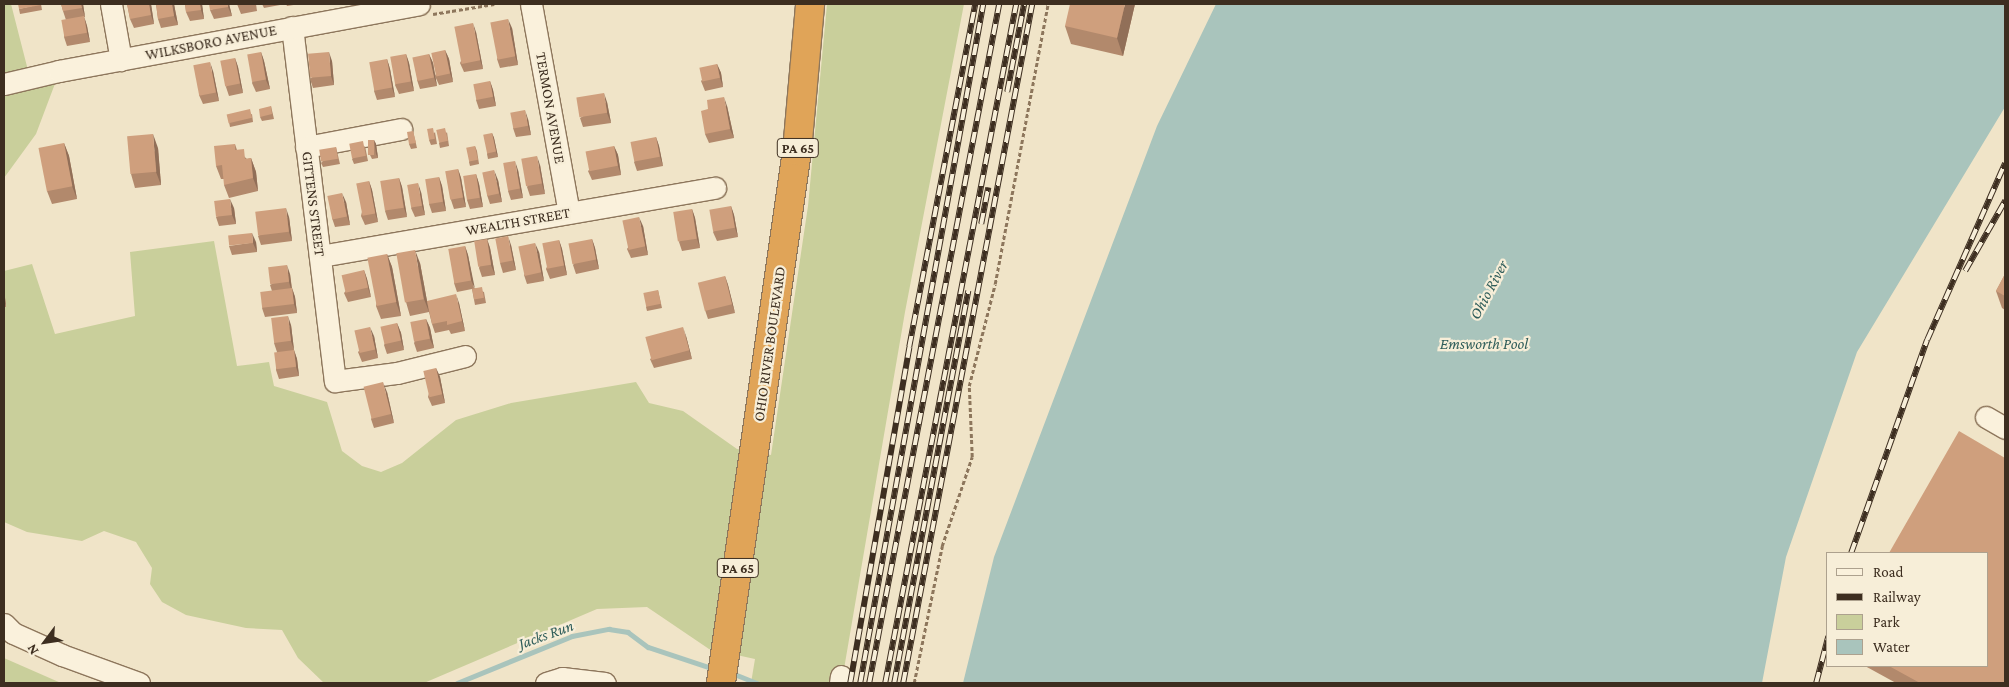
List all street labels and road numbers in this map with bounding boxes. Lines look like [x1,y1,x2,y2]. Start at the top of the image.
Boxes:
street label: WILKSBORO AVENUE [144,21,278,65]
street label: TERMON AVENUE [531,51,569,165]
road number: PA 65 [777,136,819,160]
street label: GITTENS STREET [298,150,328,258]
street label: WEALTH STREET [464,204,572,240]
street label: OHIO RIVER BOULEVARD [750,265,790,423]
road number: PA 65 [717,556,759,580]

